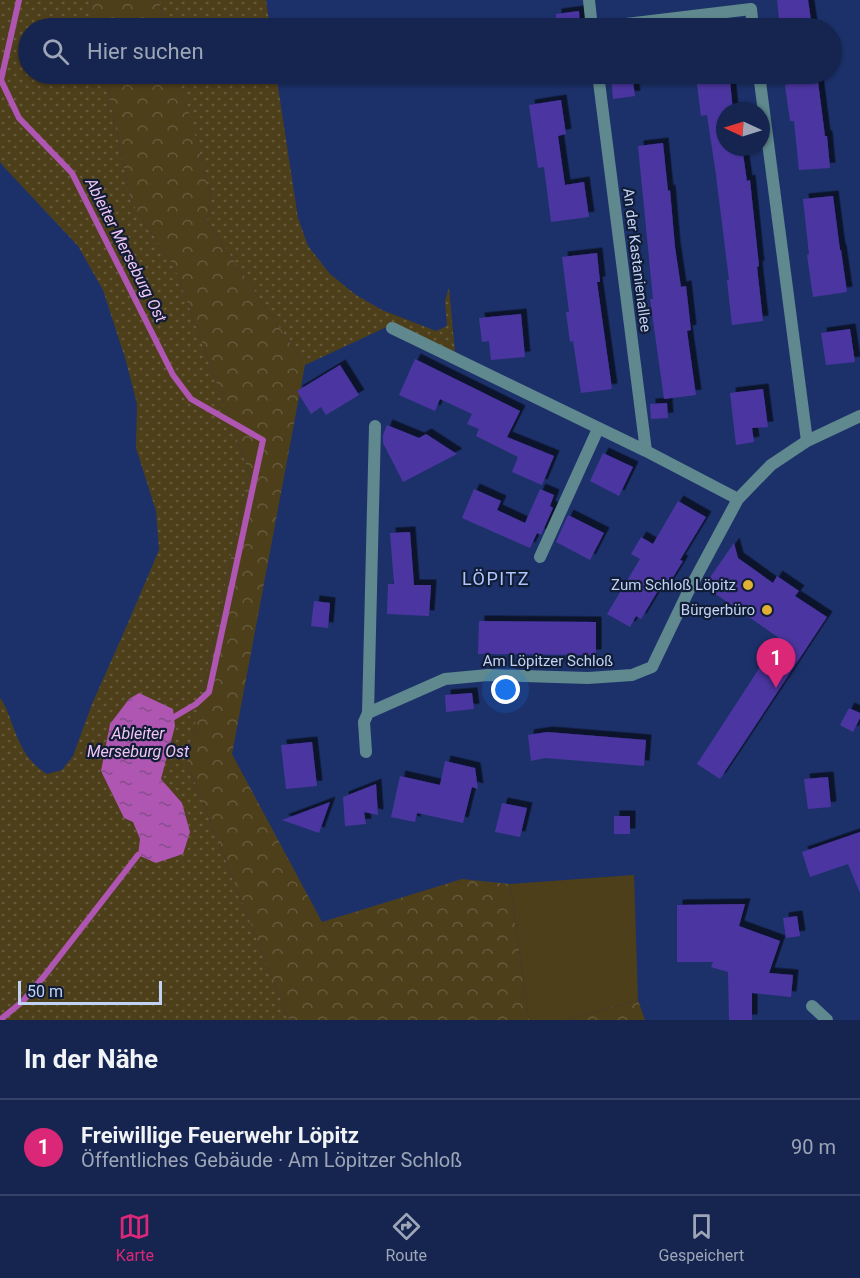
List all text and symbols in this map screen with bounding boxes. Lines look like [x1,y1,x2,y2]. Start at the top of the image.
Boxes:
search box [18,18,842,84]
icon: search [39,35,72,68]
text: Hier suchen [87,39,204,64]
north arrow [716,102,770,156]
water label: Ableiter Merseburg Ost [81,174,171,326]
street label: An der Kastanienallee [619,187,655,333]
district label: LÖPITZ [462,568,530,589]
place label: Zum Schloß Löpitz [611,576,736,594]
marker: Zum Schloß Löpitz [741,578,755,592]
place label: Bürgerbüro [681,601,755,619]
marker: Bürgerbüro [760,603,774,617]
pin: 1 [756,638,796,688]
street label: Am Löpitzer Schloß [483,652,613,670]
your location [491,675,520,704]
water label: Ableiter Merseburg Ost [87,724,190,761]
scale bar [18,978,162,1006]
text: 50 m [27,982,63,1001]
text: In der Nähe [24,1044,158,1074]
text: Freiwillige Feuerwehr Löpitz [81,1123,359,1148]
text: 1 [38,1135,49,1159]
text: 90 m [791,1135,836,1159]
text: Öffentliches Gebäude · Am Löpitzer Schloß [81,1148,462,1172]
tab: Karte [116,1210,154,1265]
tab: Route [386,1210,427,1265]
tab: Gespeichert [659,1210,744,1265]

